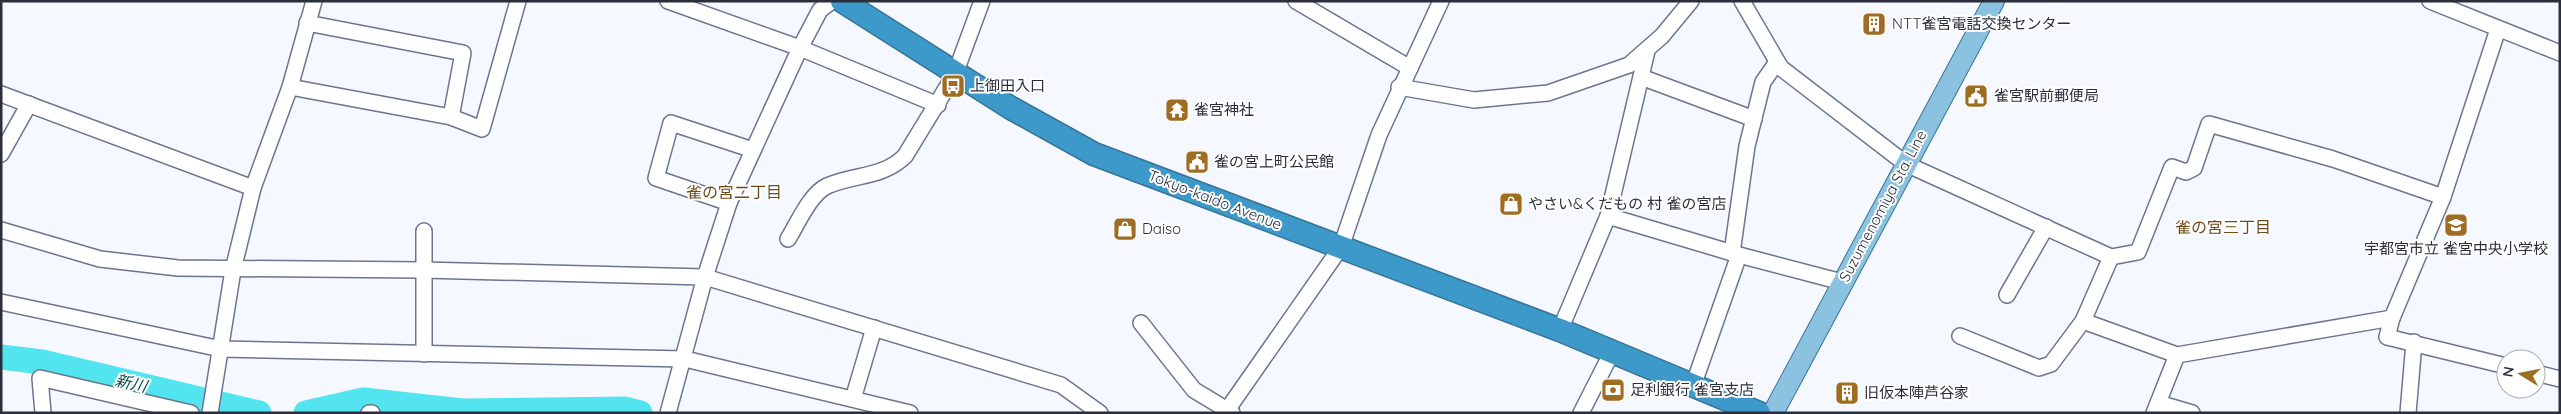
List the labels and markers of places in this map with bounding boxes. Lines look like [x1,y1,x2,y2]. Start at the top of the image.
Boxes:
building icon: NTT雀宮電話交換センター [1861,11,1887,37]
place label: NTT雀宮電話交換センター [1892,14,2072,33]
bus stop icon: 上御田入口 [940,73,966,99]
place label: 上御田入口 [970,76,1045,95]
public building icon: 雀宮駅前郵便局 [1963,83,1989,109]
place label: 雀宮駅前郵便局 [1994,86,2099,105]
temple icon: 雀宮神社 [1164,97,1190,123]
place label: 雀宮神社 [1194,100,1254,119]
public building icon: 雀の宮上町公民館 [1184,149,1210,175]
place label: 雀の宮上町公民館 [1214,152,1334,171]
shop icon: やさい&くだもの 村 雀の宮店 [1498,191,1524,217]
place label: やさい&くだもの 村 雀の宮店 [1528,194,1726,213]
school or university icon: 宇都宮市立 雀宮中央小学校 [2443,212,2469,238]
shop icon: Daiso [1112,216,1138,242]
place label: Daiso [1142,219,1181,238]
place label: 宇都宮市立 雀宮中央小学校 [2364,239,2548,258]
bank icon: 足利銀行 雀宮支店 [1600,377,1626,403]
place label: 足利銀行 雀宮支店 [1630,380,1754,399]
building icon: 旧仮本陣芦谷家 [1834,380,1860,406]
place label: 旧仮本陣芦谷家 [1864,383,1969,402]

